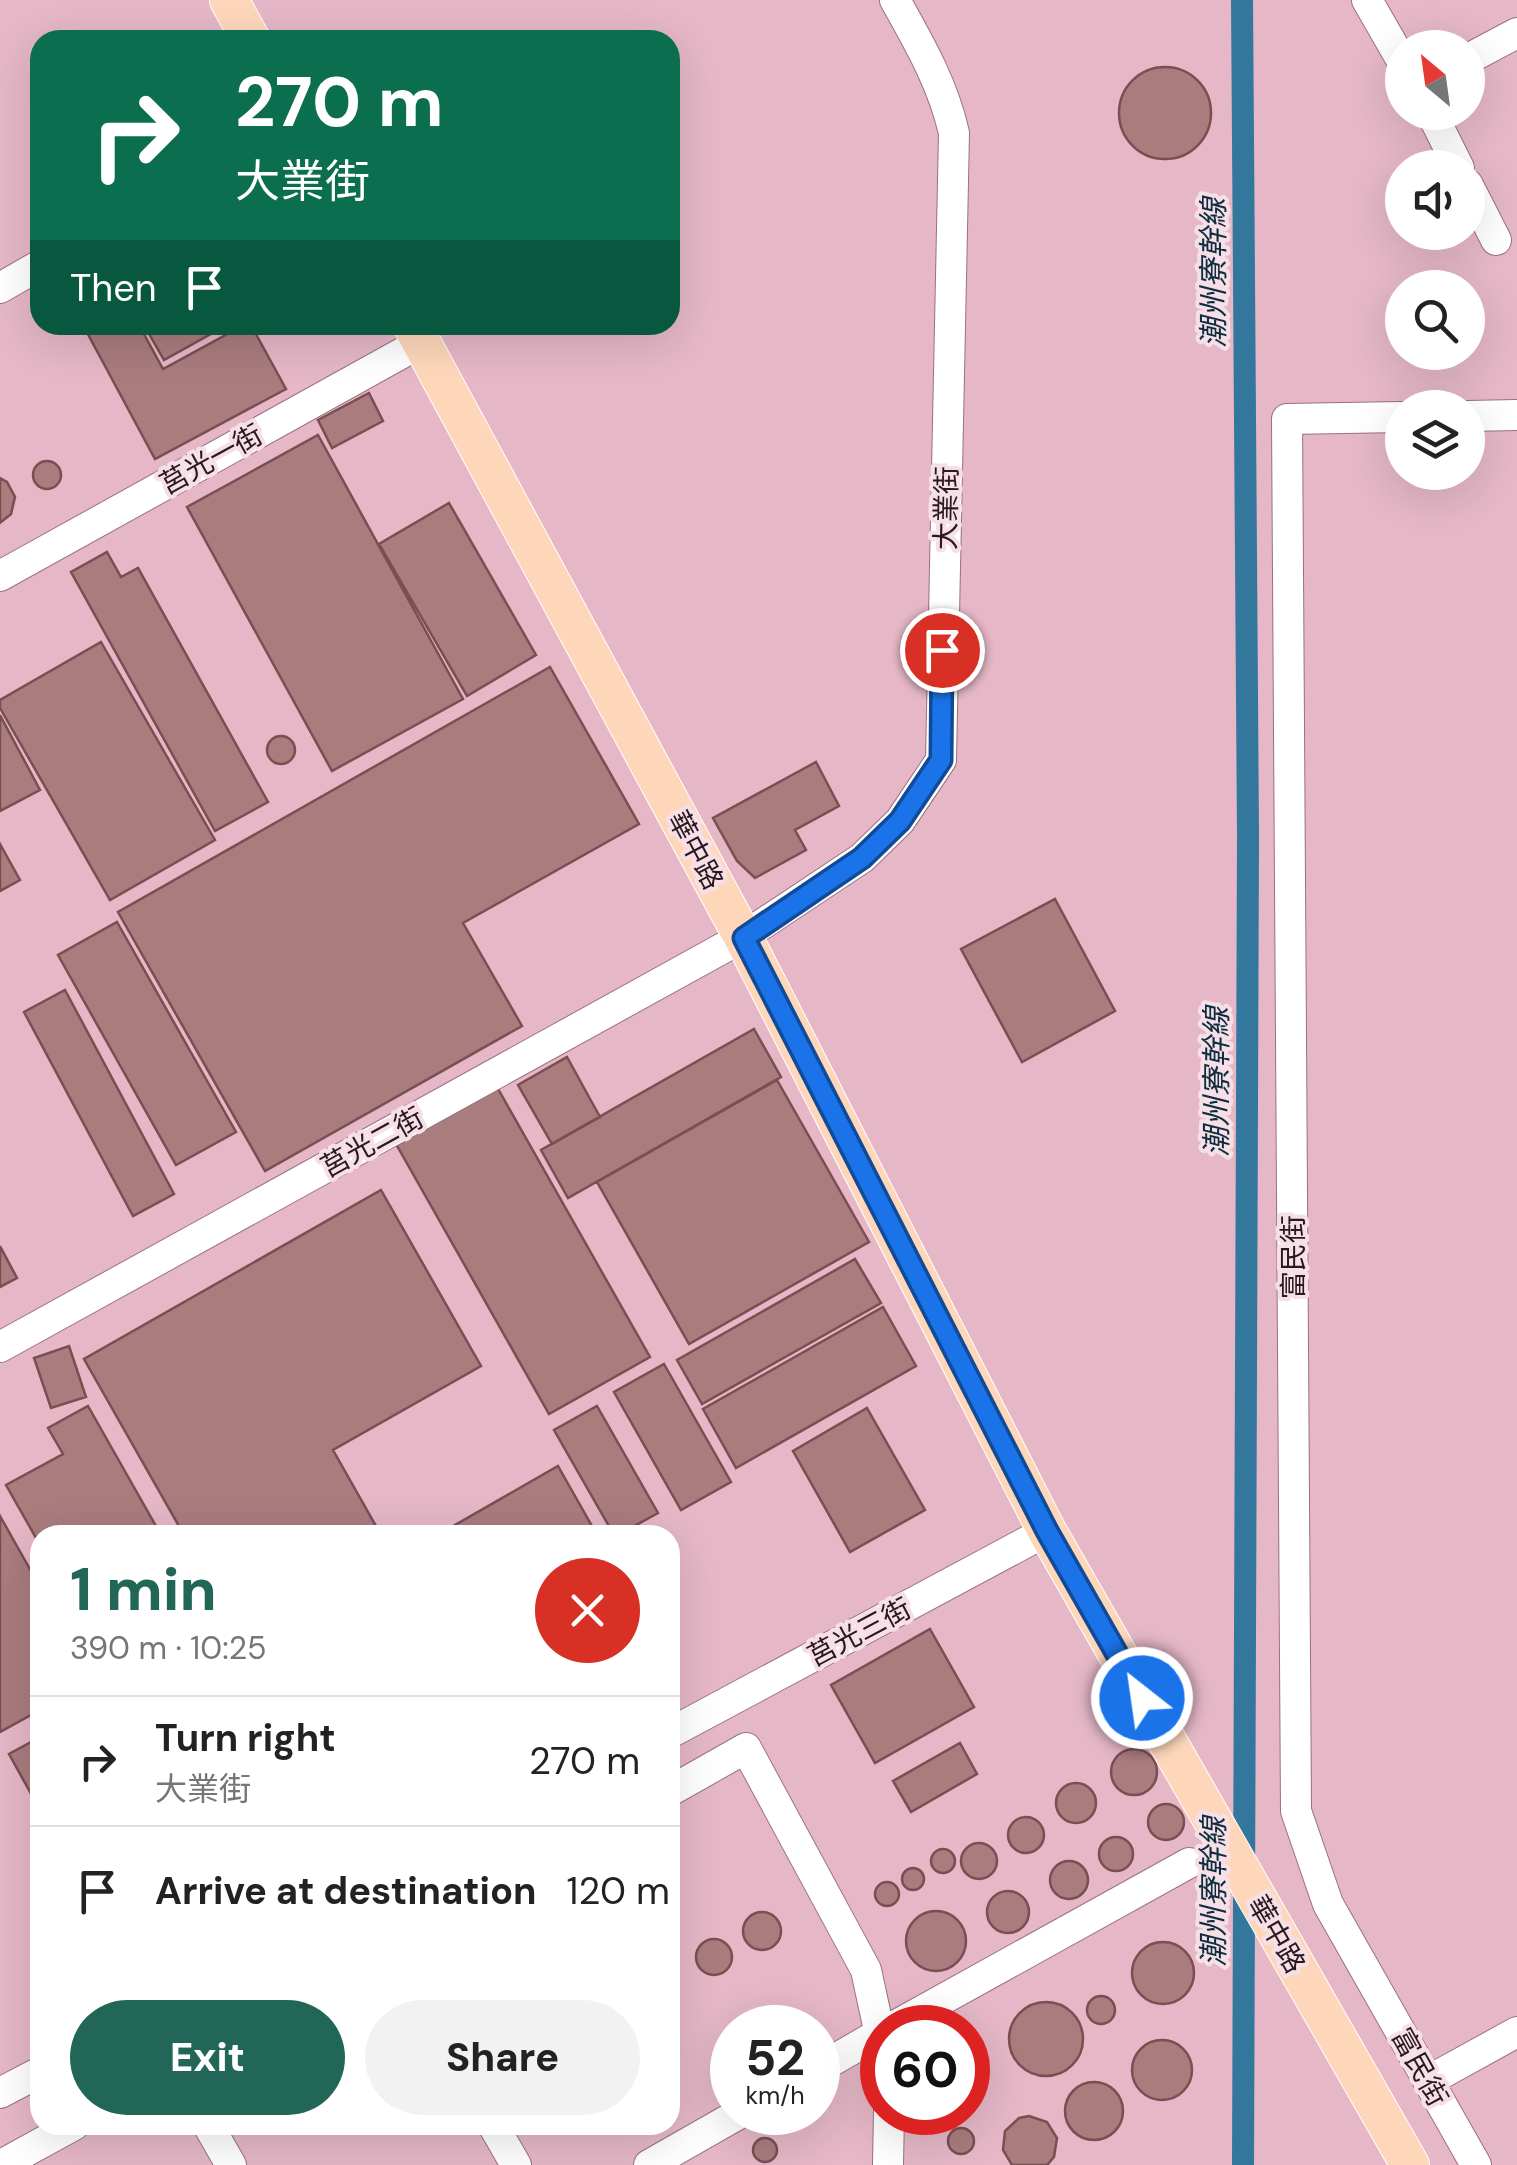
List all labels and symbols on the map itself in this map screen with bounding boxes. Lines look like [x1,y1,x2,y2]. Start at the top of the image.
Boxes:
north arrow [1385,30,1485,130]
water label: 潮州寮幹線 [1194,195,1233,348]
street label: 莒光一街 [153,416,269,503]
street label: 大業街 [927,466,966,550]
pin [900,608,985,693]
street label: 華中路 [660,804,732,896]
water label: 潮州寮幹線 [1197,1004,1236,1157]
street label: 莒光二街 [314,1099,430,1186]
street label: 富民街 [1275,1215,1312,1299]
street label: 莒光三街 [801,1590,917,1675]
position arrow [1090,1646,1194,1750]
water label: 潮州寮幹線 [1194,1814,1233,1967]
street label: 華中路 [1240,1889,1314,1980]
speed limit sign: 60 [860,2005,990,2135]
street label: 富民街 [1383,2022,1456,2113]

